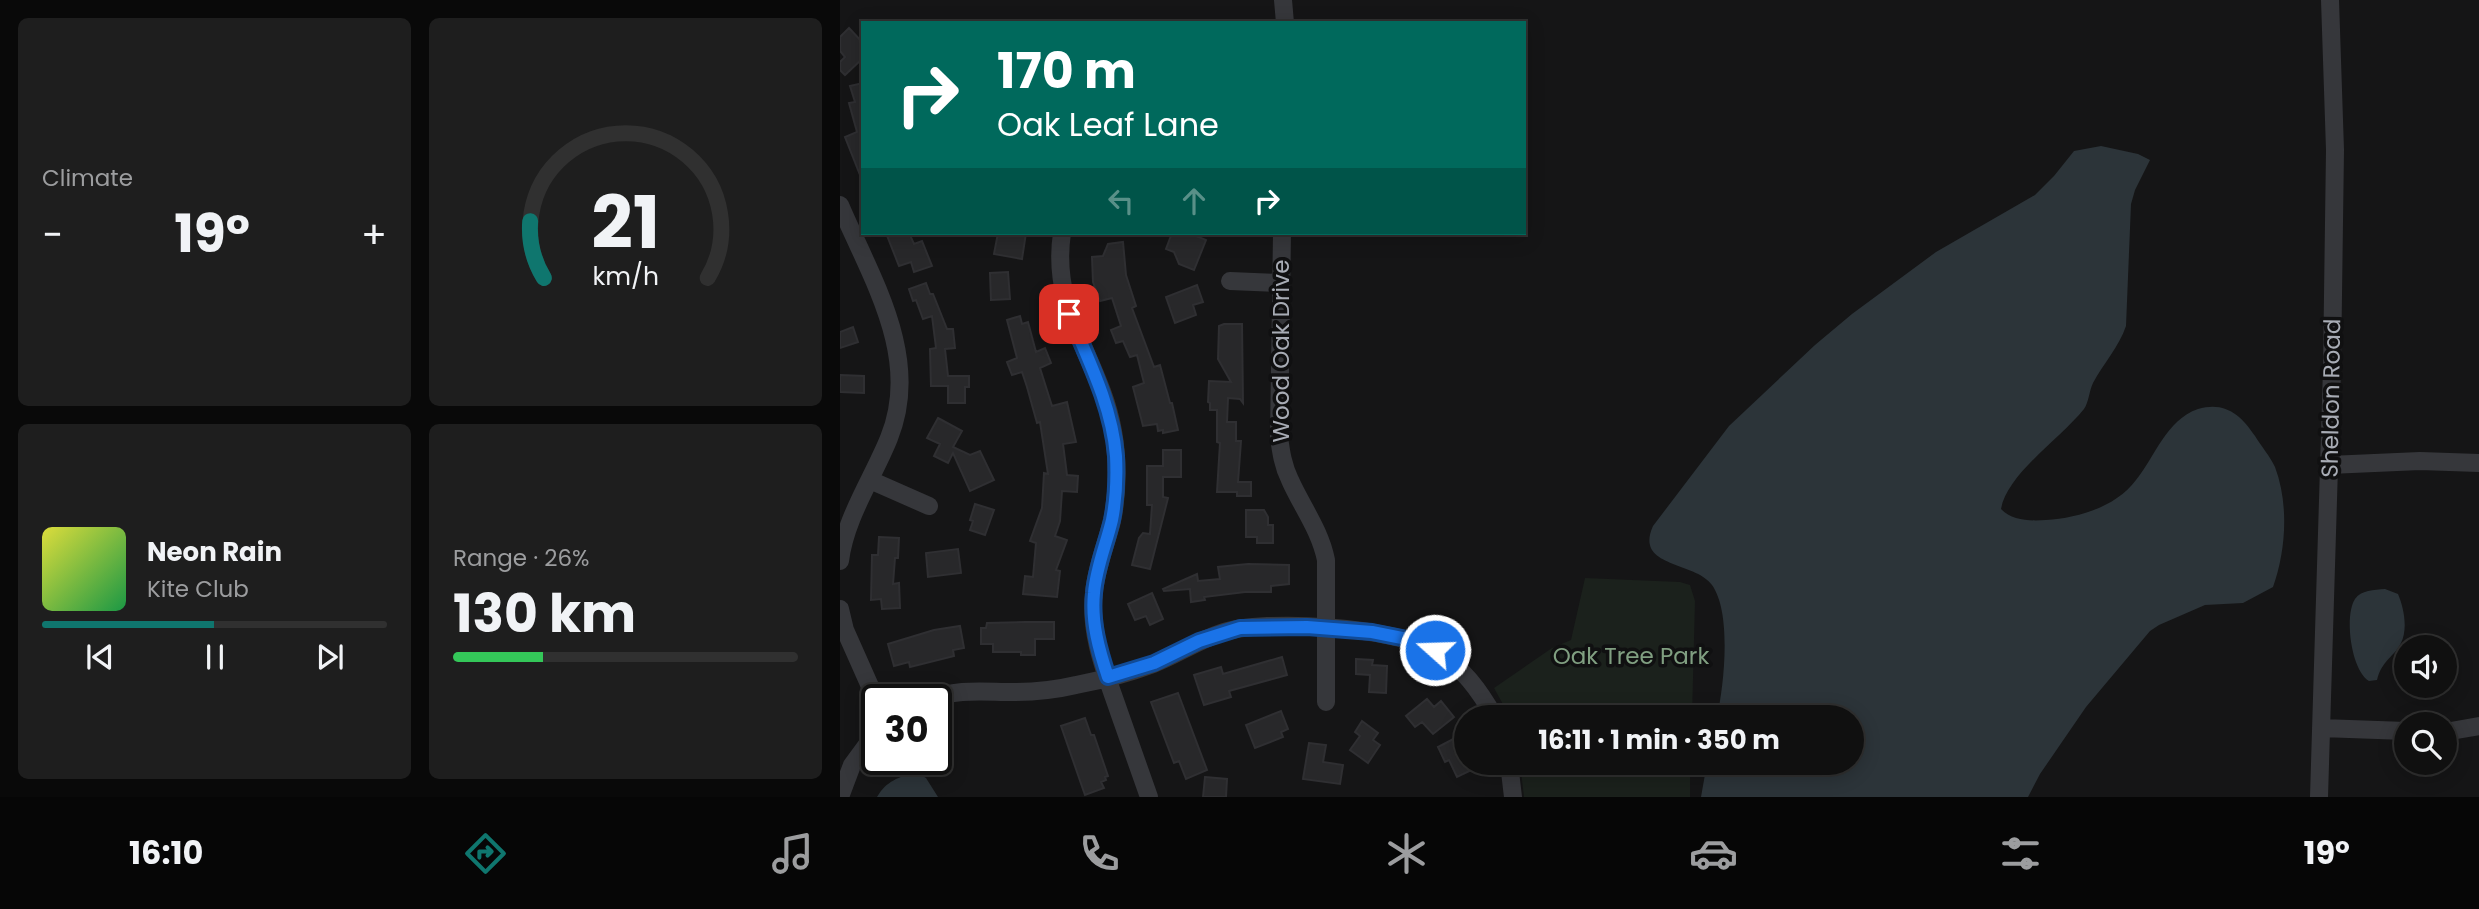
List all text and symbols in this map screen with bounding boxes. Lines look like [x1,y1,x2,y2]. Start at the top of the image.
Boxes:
text: 170 m [997,37,1136,105]
icon: right [882,49,973,140]
text: Oak Leaf Lane [997,102,1219,147]
text: Climate [42,162,133,194]
text: 21 [591,172,660,273]
icon: left [1102,182,1140,220]
icon: ahead [1175,182,1213,220]
icon: right [1248,182,1286,220]
text: 19° [174,197,250,270]
text: − [42,208,63,261]
text: + [361,208,387,261]
text: km/h [592,259,659,294]
street label: Wood Oak Drive [1265,260,1297,442]
pin [1039,284,1099,344]
icon: arrive [1050,295,1088,333]
street label: Sheldon Road [2314,318,2348,478]
text: Neon Rain [147,534,282,570]
text: Range · 26% [453,542,590,574]
text: Kite Club [147,573,249,605]
text: 130 km [453,577,636,650]
position arrow [1398,613,1472,687]
map controls [2394,635,2457,775]
button: sound [2394,635,2457,698]
icon: previous [81,638,119,676]
icon: pause [196,638,234,676]
icon: next [311,638,349,676]
park label: Oak Tree Park [1553,640,1709,672]
speed limit sign: 30 [861,684,952,775]
button: search [2394,712,2457,775]
text: 16:11 · 1 min · 350 m [1538,722,1780,758]
icon: directions [461,829,510,878]
icon: music [768,829,817,878]
icon: phone [1075,829,1124,878]
icon: climate [1382,829,1431,878]
icon: car [1689,829,1738,878]
icon: filters [1996,829,2045,878]
text: 16:10 [129,830,203,875]
text: 19° [2303,830,2350,875]

